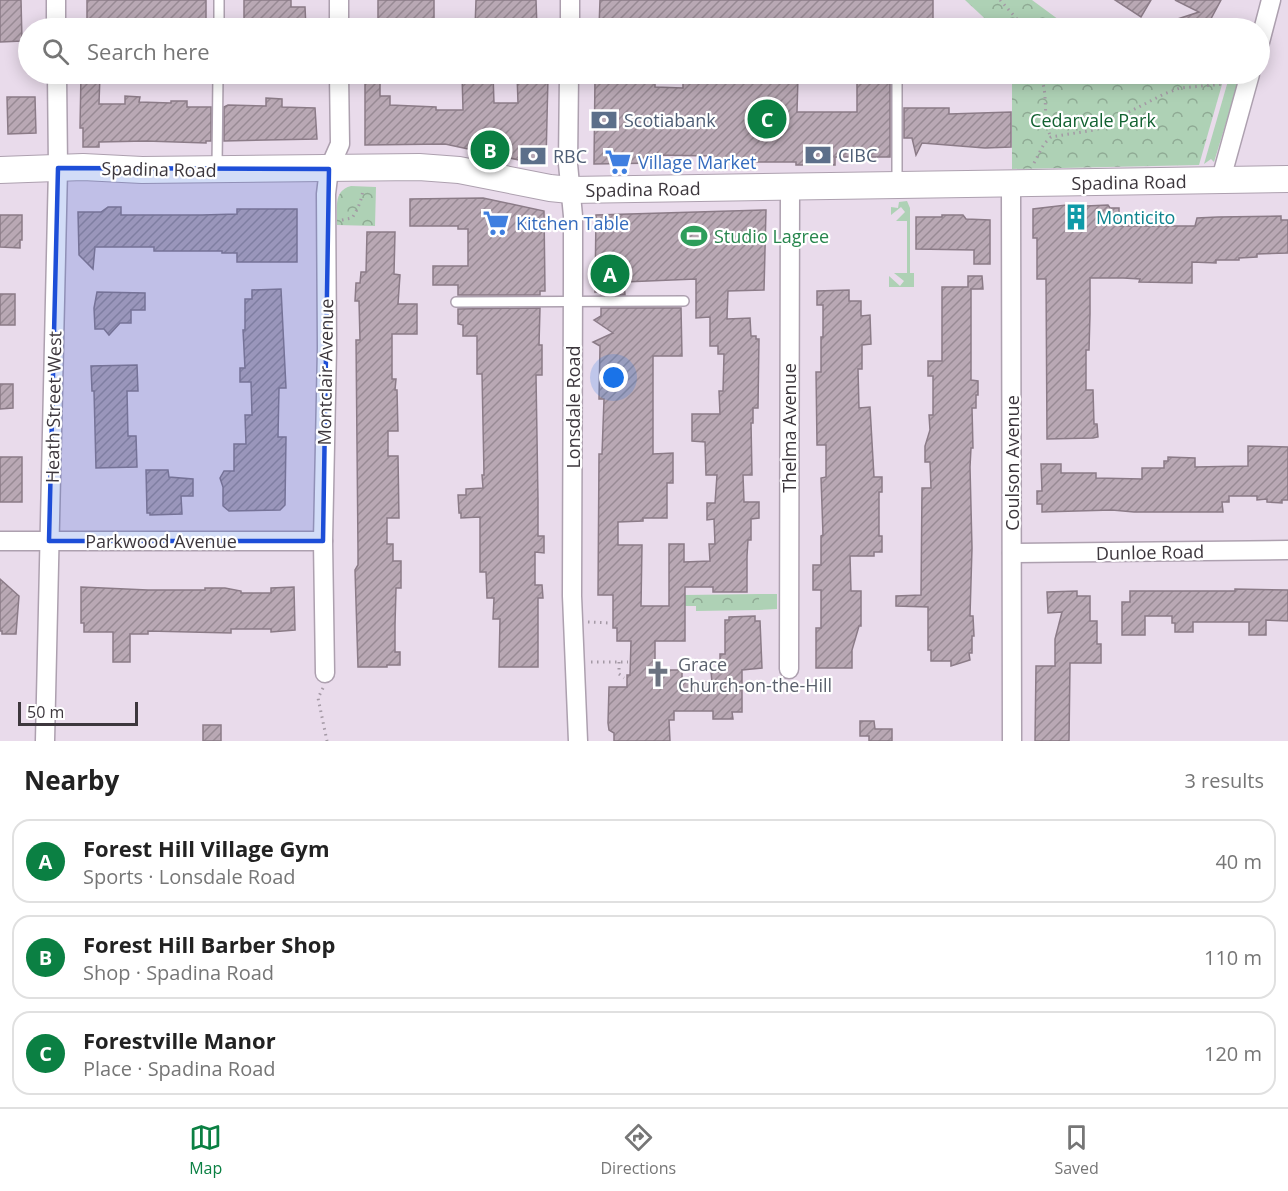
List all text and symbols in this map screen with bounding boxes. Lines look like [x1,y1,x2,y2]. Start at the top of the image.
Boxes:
search box [18,18,1270,84]
icon: search [39,35,72,68]
text: Search here [87,36,210,66]
pin: C [748,96,786,142]
bank icon: Scotiabank [589,105,619,135]
place label: Scotiabank [624,108,716,132]
park label: Cedarvale Park [1030,108,1156,132]
pin: B [470,128,510,172]
bank icon: CIBC [803,140,833,170]
bank icon: RBC [518,141,548,171]
place label: CIBC [838,143,877,167]
place label: RBC [553,144,587,168]
supermarket icon: Village Market [603,147,633,177]
place label: Village Market [638,150,756,174]
street label: Spadina Road [101,156,217,182]
street label: Spadina Road [1071,169,1187,195]
street label: Spadina Road [585,176,701,202]
building icon: Monticito [1061,202,1091,232]
place label: Monticito [1096,205,1175,229]
supermarket icon: Kitchen Table [481,208,511,238]
place label: Kitchen Table [516,211,629,235]
sports icon: Studio Lagree [679,221,709,251]
place label: Studio Lagree [714,224,829,248]
pin: A [590,252,630,296]
street label: Montclair Avenue [312,298,338,446]
street label: Heath Street West [40,331,66,483]
street label: Lonsdale Road [561,345,585,469]
your location [599,363,628,392]
street label: Thelma Avenue [777,363,801,493]
street label: Coulson Avenue [1000,395,1024,531]
street label: Parkwood Avenue [85,529,237,553]
street label: Dunloe Road [1096,539,1204,565]
place label: Grace Church-on-the-Hill [678,652,832,697]
church icon: Grace Church-on-the-Hill [643,659,673,689]
scale bar [18,699,138,726]
text: 50 m [27,701,64,723]
text: Nearby [24,762,119,798]
text: 3 results [1184,767,1264,794]
text: Forest Hill Village Gym [83,833,330,863]
text: A [39,848,52,875]
text: 40 m [1215,848,1262,875]
text: Sports · Lonsdale Road [83,863,296,890]
text: Forest Hill Barber Shop [83,929,335,959]
text: B [39,944,52,971]
text: 110 m [1204,944,1262,971]
text: Shop · Spadina Road [83,959,274,986]
text: Forestville Manor [83,1025,276,1055]
text: C [39,1040,52,1067]
text: 120 m [1204,1040,1262,1067]
text: Place · Spadina Road [83,1055,276,1082]
tab: Map [189,1121,222,1179]
tab: Directions [601,1121,676,1179]
tab: Saved [1054,1121,1099,1179]

